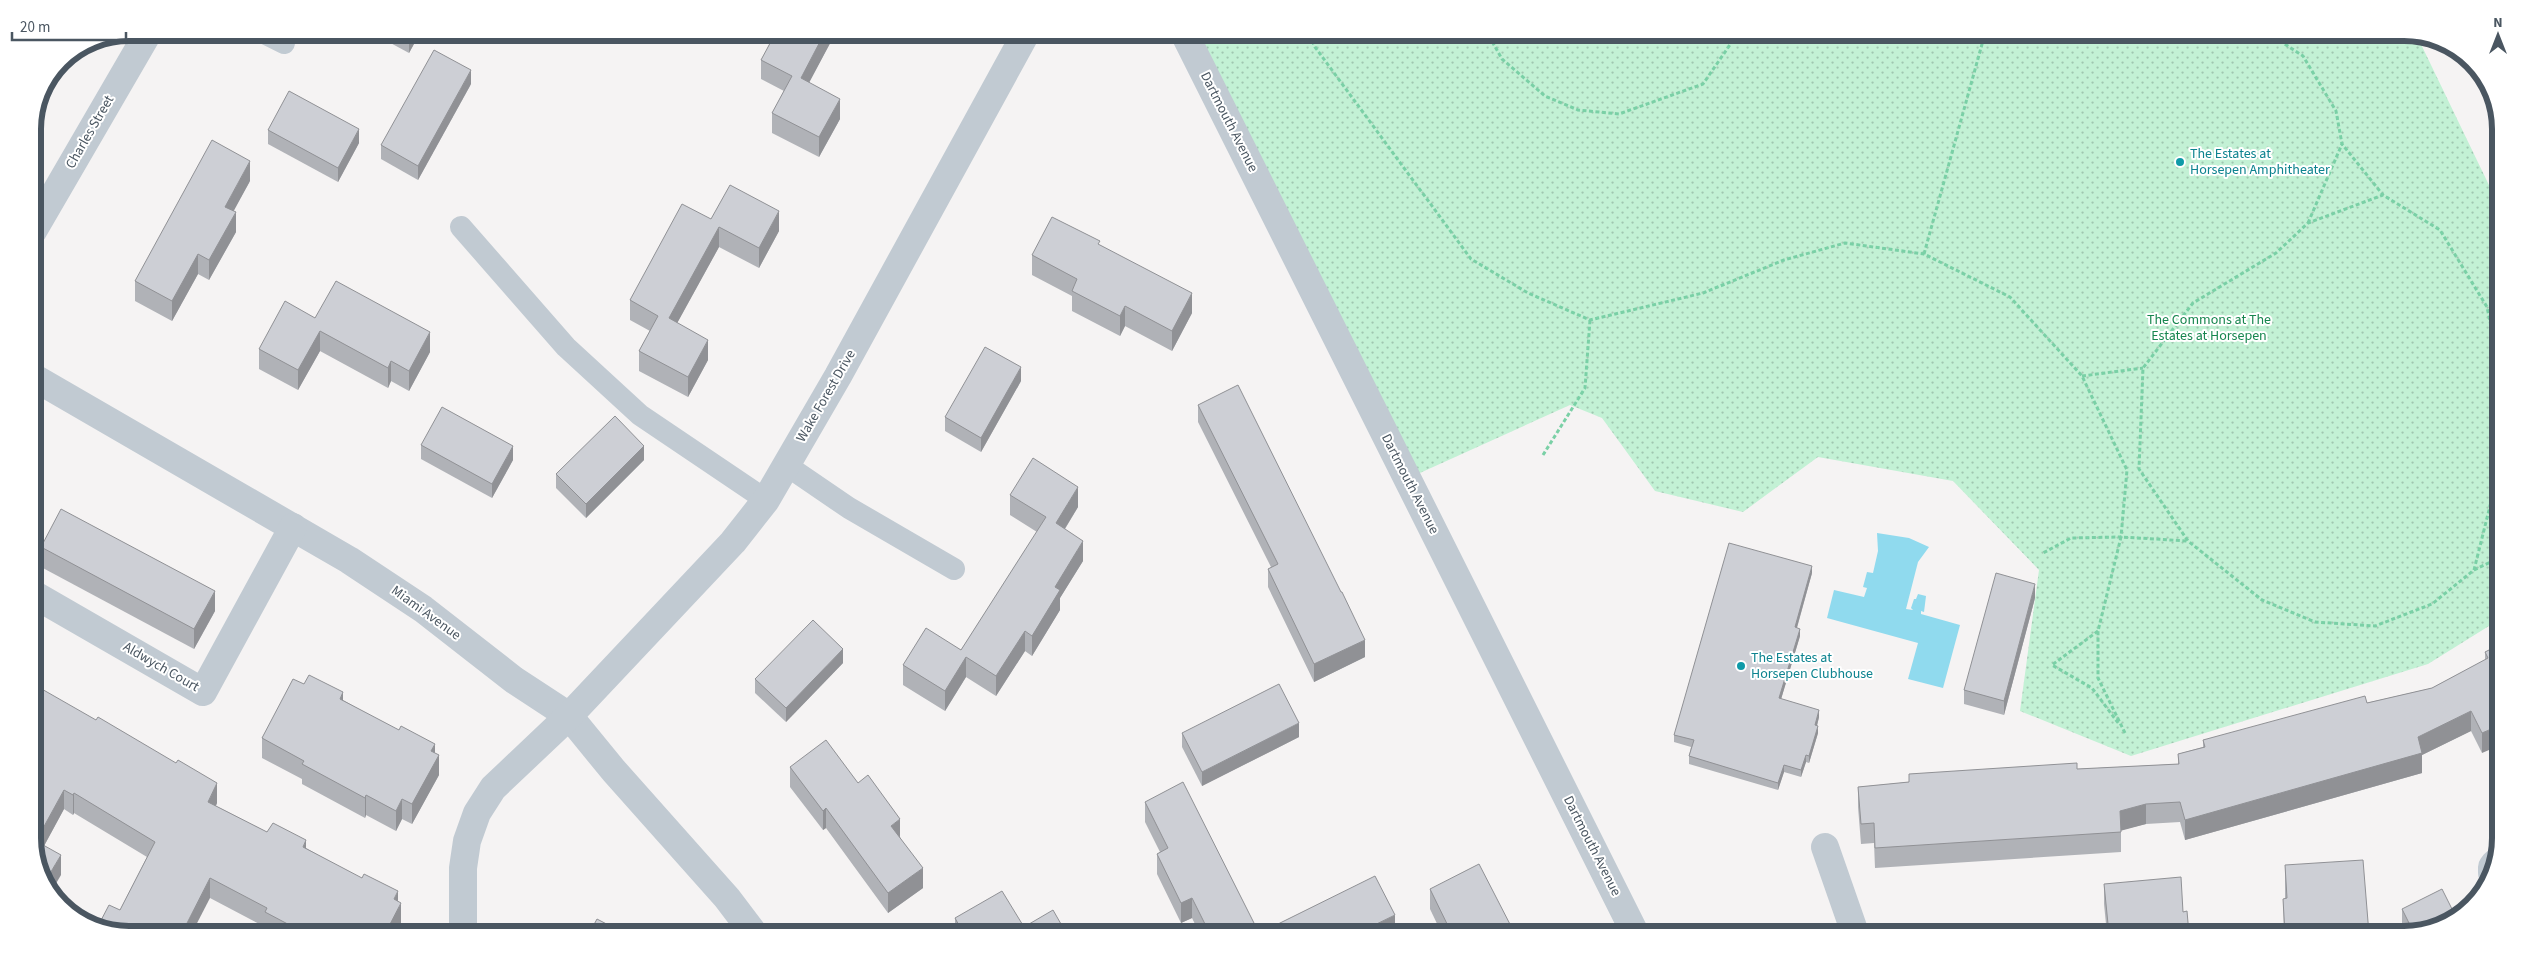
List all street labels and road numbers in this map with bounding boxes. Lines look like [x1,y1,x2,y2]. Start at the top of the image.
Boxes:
street label: Dartmouth Avenue [1195,68,1263,176]
street label: Charles Street [61,91,119,172]
street label: Wake Forest Drive [791,346,861,446]
street label: Dartmouth Avenue [1376,430,1444,538]
street label: Miami Avenue [387,581,465,645]
street label: Aldwych Court [119,637,203,697]
street label: Dartmouth Avenue [1558,792,1626,900]

